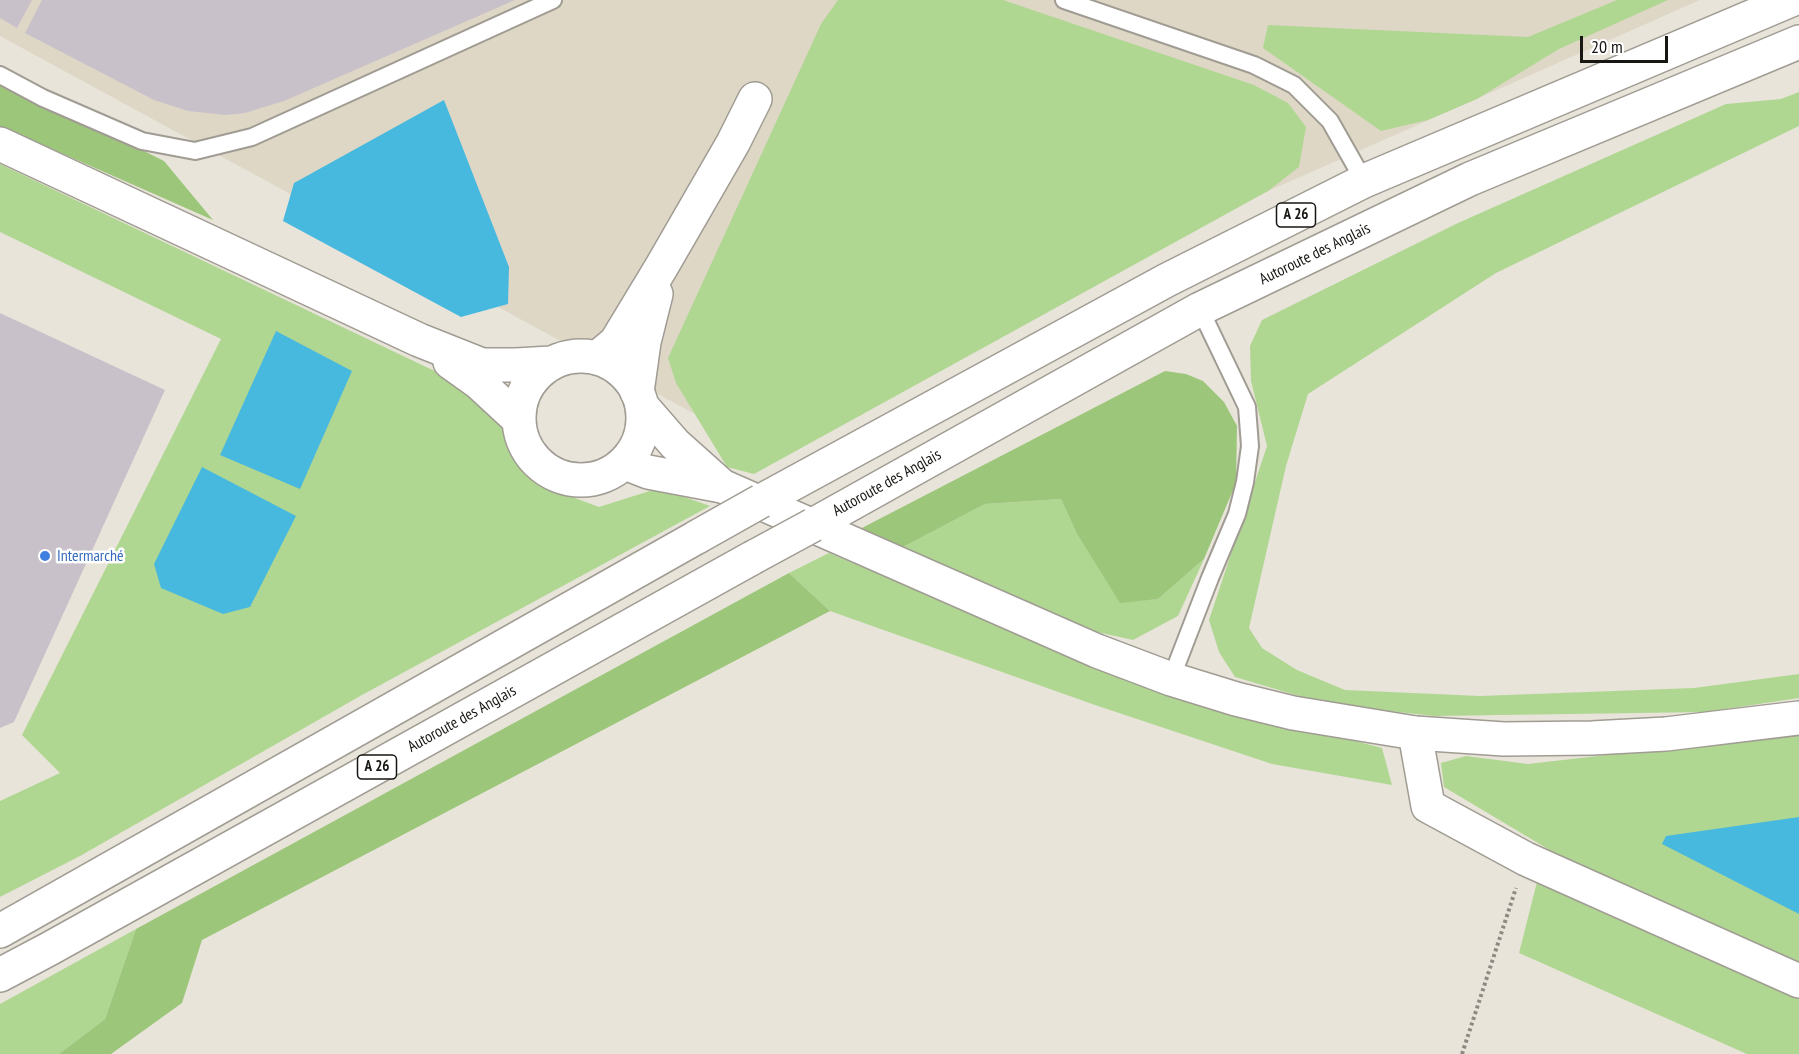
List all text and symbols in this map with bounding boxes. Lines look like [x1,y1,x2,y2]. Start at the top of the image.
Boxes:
scale bar [1583,24,1672,62]
text: 20 m [1591,35,1623,58]
road number: A 26 [1276,203,1316,227]
street label: Autoroute des Anglais [1256,219,1374,289]
street label: Autoroute des Anglais [829,445,945,521]
place label: Intermarché [57,546,124,566]
marker: Intermarché [38,549,52,563]
street label: Autoroute des Anglais [404,681,520,757]
road number: A 26 [358,755,397,779]

